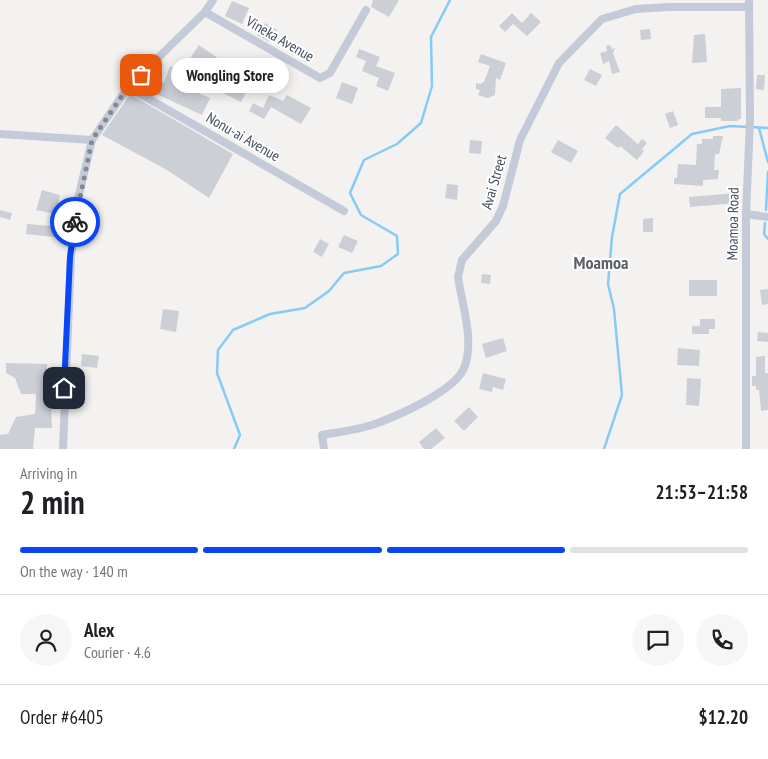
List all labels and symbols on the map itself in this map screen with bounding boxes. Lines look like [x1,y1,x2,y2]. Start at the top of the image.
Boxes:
street label: Vineka Avenue [242,11,318,66]
pin [120,54,162,96]
callout: Wongling Store [171,58,288,92]
street label: Nonu-ai Avenue [203,108,284,165]
street label: Avai Street [477,152,510,211]
street label: Moamoa Road [722,187,743,261]
courier [50,197,100,247]
district label: Moamoa [574,251,628,274]
pin [43,367,85,409]

